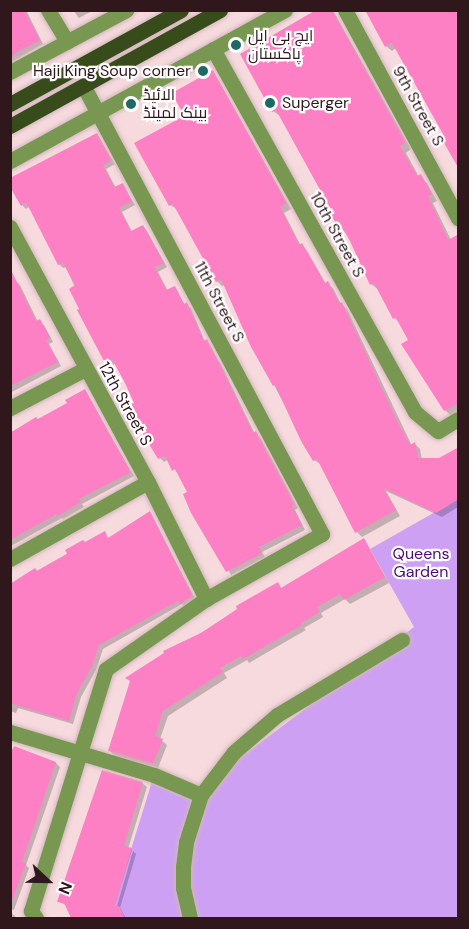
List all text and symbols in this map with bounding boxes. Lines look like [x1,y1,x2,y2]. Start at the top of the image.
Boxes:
place label: ایچ بی ایل پاکستان [248,26,313,64]
marker: ایچ بی ایل پاکستان [229,38,243,52]
place label: Haji King Soup corner [33,61,191,81]
street label: 9th Street S [388,63,448,149]
marker: Haji King Soup corner [196,64,210,78]
place label: الائیڈ بینک لمیٹڈ [143,85,207,123]
place label: Superger [282,93,349,113]
marker: Superger [263,96,277,110]
marker: الائیڈ بینک لمیٹڈ [124,97,138,111]
street label: 10th Street S [306,189,368,281]
street label: 11th Street S [190,258,248,346]
street label: 12th Street S [94,359,156,449]
park label: Queens Garden [393,544,449,582]
north arrow [18,851,78,911]
text: N [53,879,77,897]

